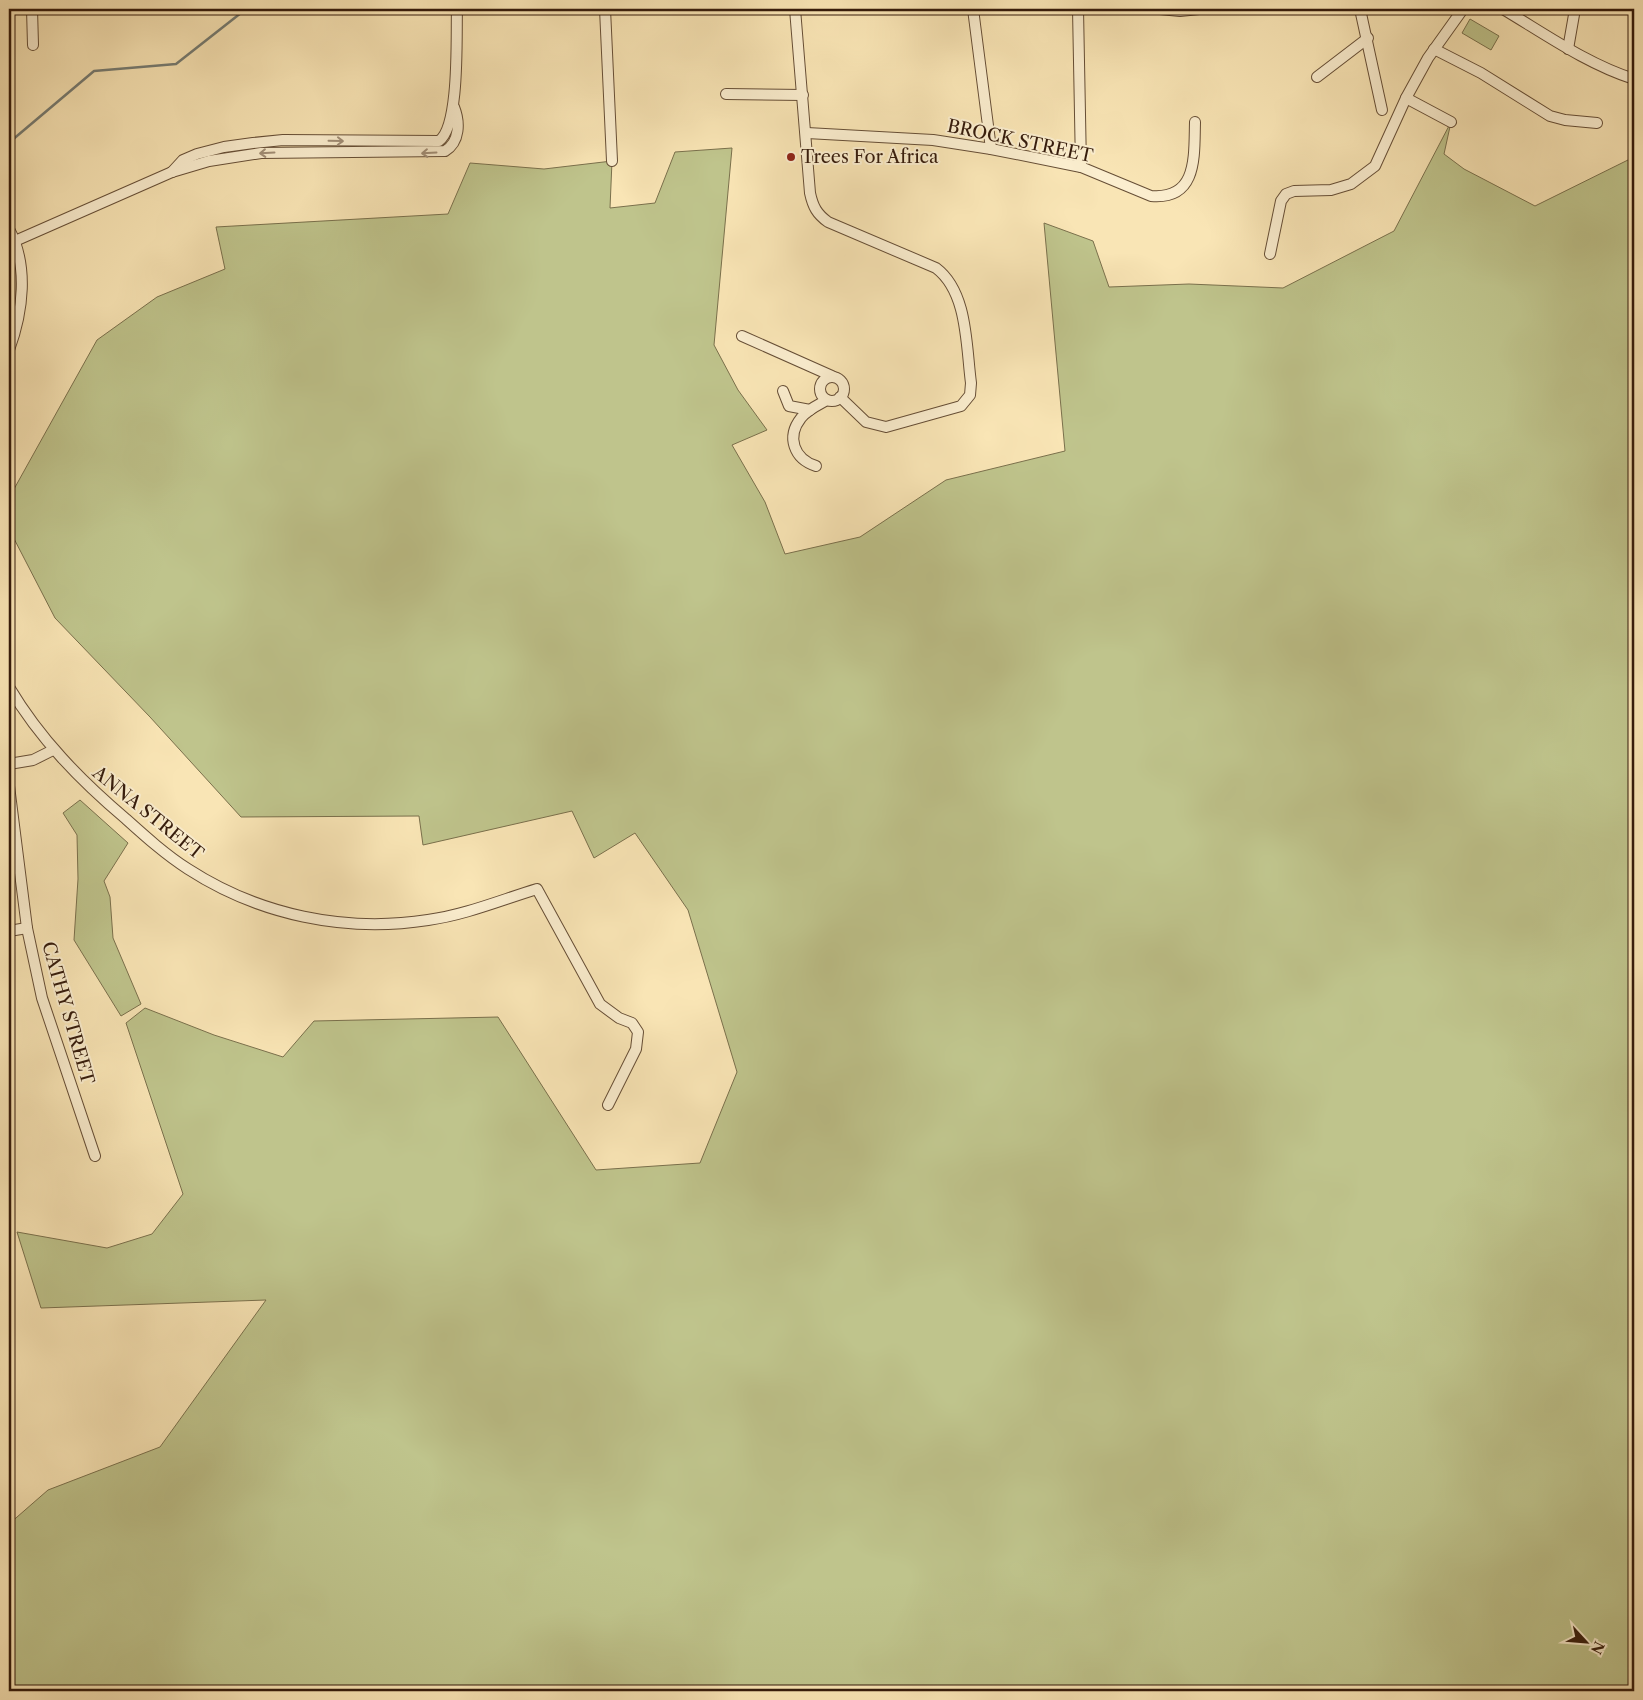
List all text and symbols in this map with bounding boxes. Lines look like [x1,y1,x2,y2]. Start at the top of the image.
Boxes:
street label: BROCK STREET [945,115,1095,167]
one-way arrow [327,136,343,146]
place label: Trees For Africa [801,146,939,168]
one-way arrow [421,148,437,157]
one-way arrow [259,149,275,158]
marker: Trees For Africa [785,151,797,163]
street label: ANNA STREET [87,761,208,865]
street label: CATHY STREET [37,939,99,1087]
north arrow [1560,1618,1610,1668]
text: N [1587,1638,1608,1657]

